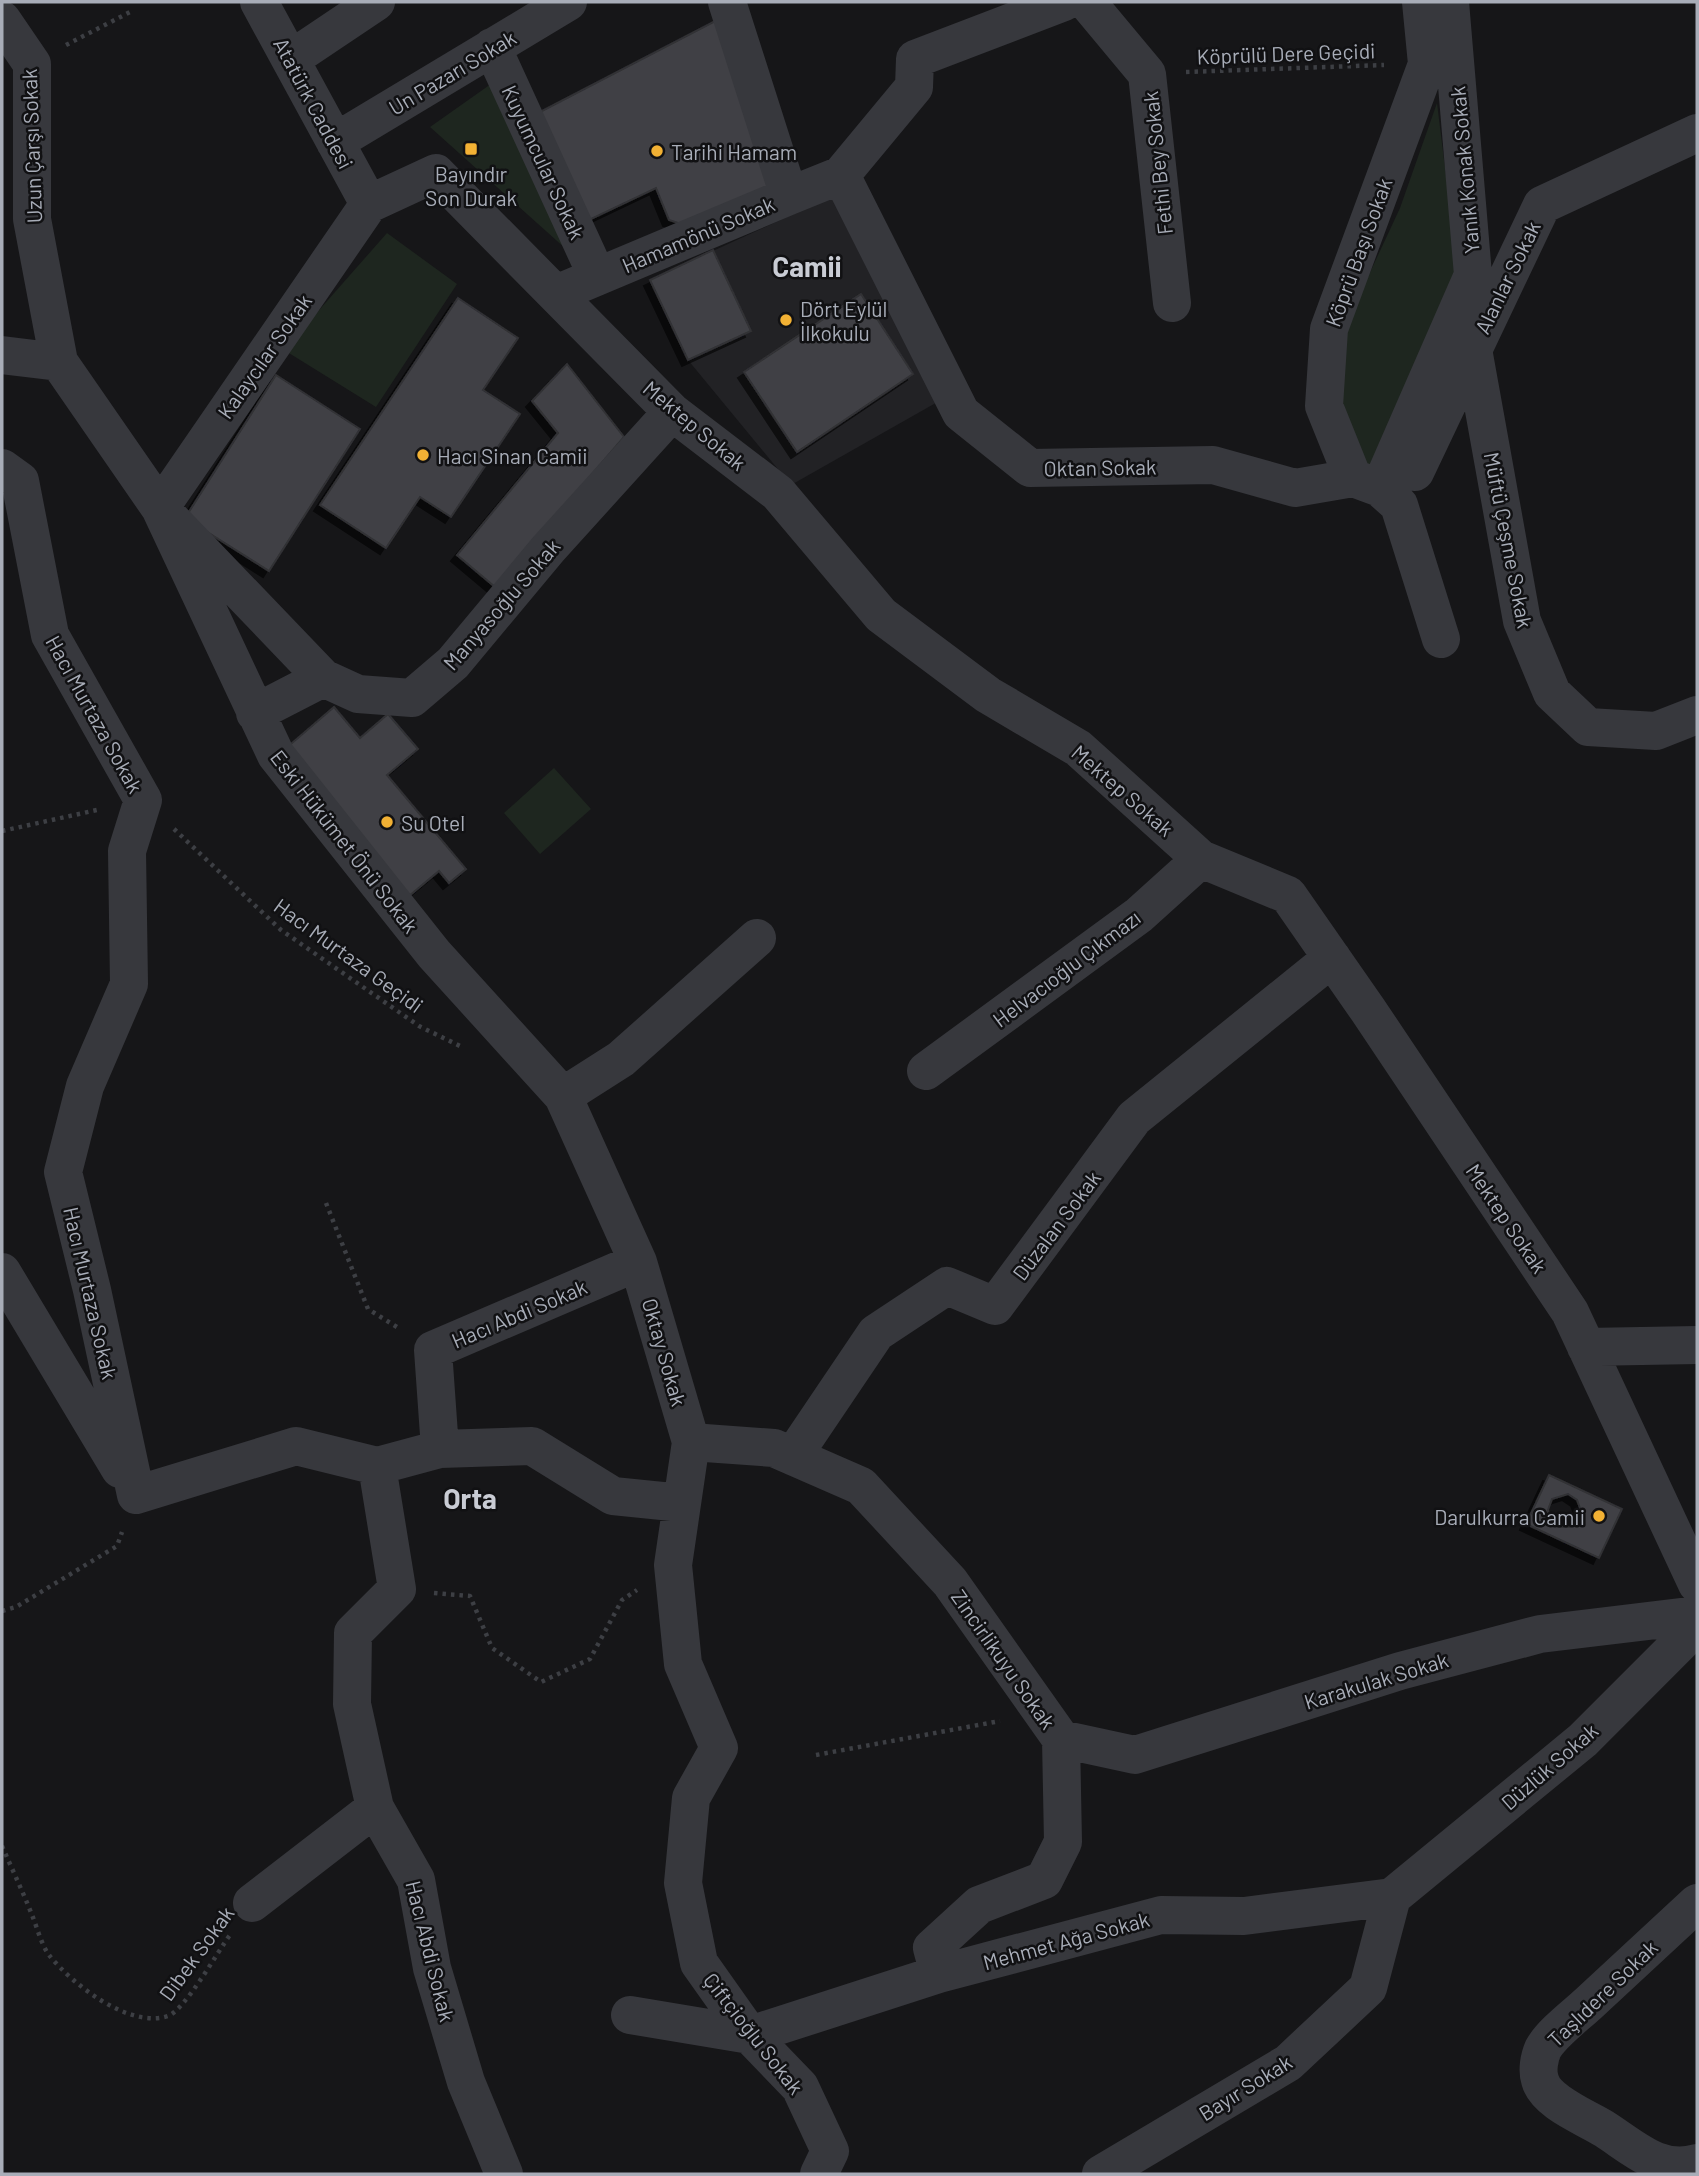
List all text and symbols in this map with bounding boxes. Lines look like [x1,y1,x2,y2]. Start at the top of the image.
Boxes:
street label: Un Pazarı Sokak [384,24,520,120]
street label: Atatürk Caddesi [269,33,359,173]
street label: Köprülü Dere Geçidi [1196,37,1376,69]
street label: Uzun Çarşı Sokak [16,68,46,224]
street label: Kuyumcular Sokak [497,81,591,243]
street label: Yanık Konak Sokak [1444,85,1484,255]
street label: Fethi Bey Sokak [1137,90,1177,236]
place label: Tarihi Hamam [671,139,797,164]
marker: Bayındır Son Durak [463,141,479,157]
marker: Tarihi Hamam [649,143,665,159]
place label: Bayındır Son Durak [425,161,517,210]
street label: Köprü Başı Sokak [1320,174,1396,330]
street label: Hamamönü Sokak [618,191,778,277]
street label: Alanlar Sokak [1469,217,1545,337]
district label: Camii [772,249,842,283]
street label: Kalaycılar Sokak [212,289,316,423]
place label: Dört Eylül İlkokulu [800,296,887,345]
marker: Dört Eylül İlkokulu [778,312,794,328]
street label: Mektep Sokak [639,375,751,475]
place label: Hacı Sinan Camii [437,443,588,468]
marker: Hacı Sinan Camii [415,447,431,463]
street label: Müftü Çeşme Sokak [1480,450,1538,630]
street label: Oktan Sokak [1043,454,1157,480]
street label: Manyasoğlu Sokak [437,533,565,675]
street label: Hacı Murtaza Sokak [41,631,149,797]
street label: Mektep Sokak [1067,739,1179,841]
street label: Eski Hükümet Önü Sokak [266,745,424,937]
place label: Su Otel [401,810,465,835]
marker: Su Otel [379,814,395,830]
street label: Hacı Murtaza Geçidi [270,893,428,1017]
street label: Helvacıoğlu Çıkmazı [987,904,1145,1032]
street label: Mektep Sokak [1461,1159,1553,1277]
street label: Düzalan Sokak [1007,1165,1105,1285]
street label: Hacı Murtaza Sokak [59,1204,123,1382]
street label: Hacı Abdi Sokak [448,1273,590,1353]
street label: Oktay Sokak [638,1295,692,1409]
district label: Orta [443,1481,497,1515]
place label: Darulkurra Camii [1434,1504,1585,1529]
marker: Darulkurra Camii [1591,1508,1607,1524]
street label: Zincirlikuyu Sokak [947,1585,1061,1733]
street label: Karakulak Sokak [1301,1646,1451,1714]
street label: Düzlük Sokak [1496,1717,1602,1815]
street label: Hacı Abdi Sokak [401,1878,461,2024]
street label: Dibek Sokak [153,1901,239,2005]
street label: Mehmet Ağa Sokak [980,1906,1152,1974]
street label: Taşlıdere Sokak [1542,1934,1662,2052]
street label: Çiftçioğlu Sokak [699,1967,809,2099]
street label: Bayır Sokak [1194,2049,1296,2125]

